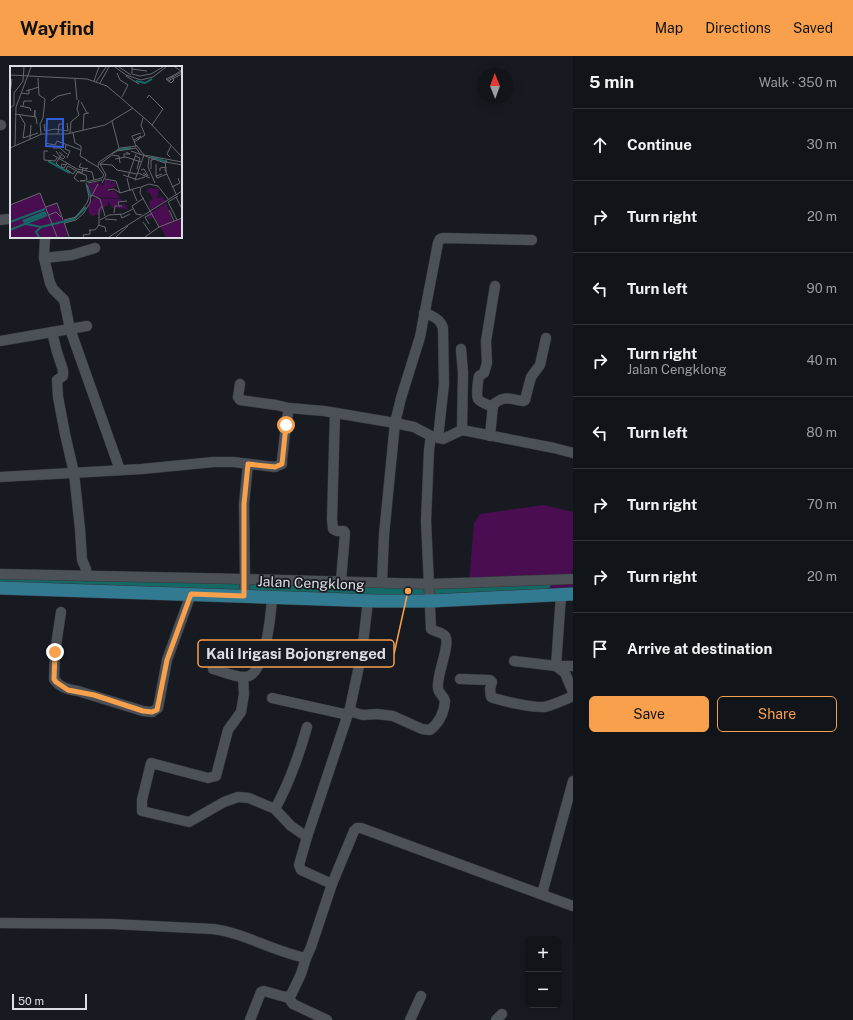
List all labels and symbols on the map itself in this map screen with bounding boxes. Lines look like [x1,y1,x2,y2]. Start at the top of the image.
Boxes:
inset map [10,66,182,238]
north arrow [477,68,513,104]
route start [277,416,295,434]
street label: Jalan Cengklong [257,573,365,593]
callout: Kali Irigasi Bojongrenged [198,640,394,667]
route end [46,643,64,661]
text: Kali Irigasi Bojongrenged [206,645,386,662]
scale bar [12,992,87,1011]

